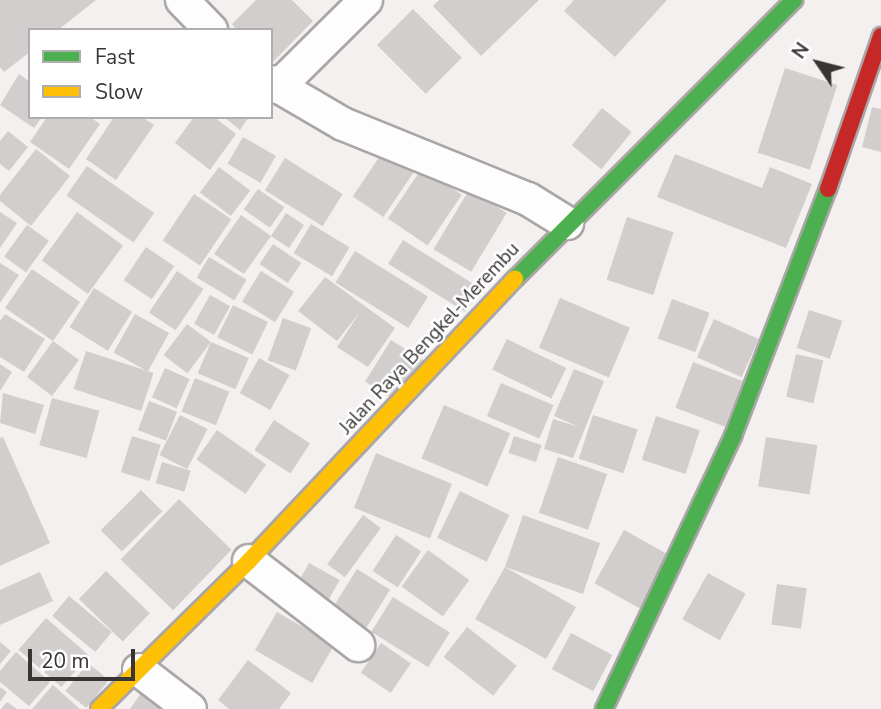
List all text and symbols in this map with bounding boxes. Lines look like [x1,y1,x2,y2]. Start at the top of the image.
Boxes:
legend [28,28,273,119]
north arrow [783,28,853,98]
text: N [786,38,816,64]
text: Fast [95,43,135,71]
text: Slow [95,78,143,106]
street label: Jalan Raya Bengkel-Merembu [335,238,525,440]
scale bar [32,636,138,680]
text: 20 m [41,647,90,675]

